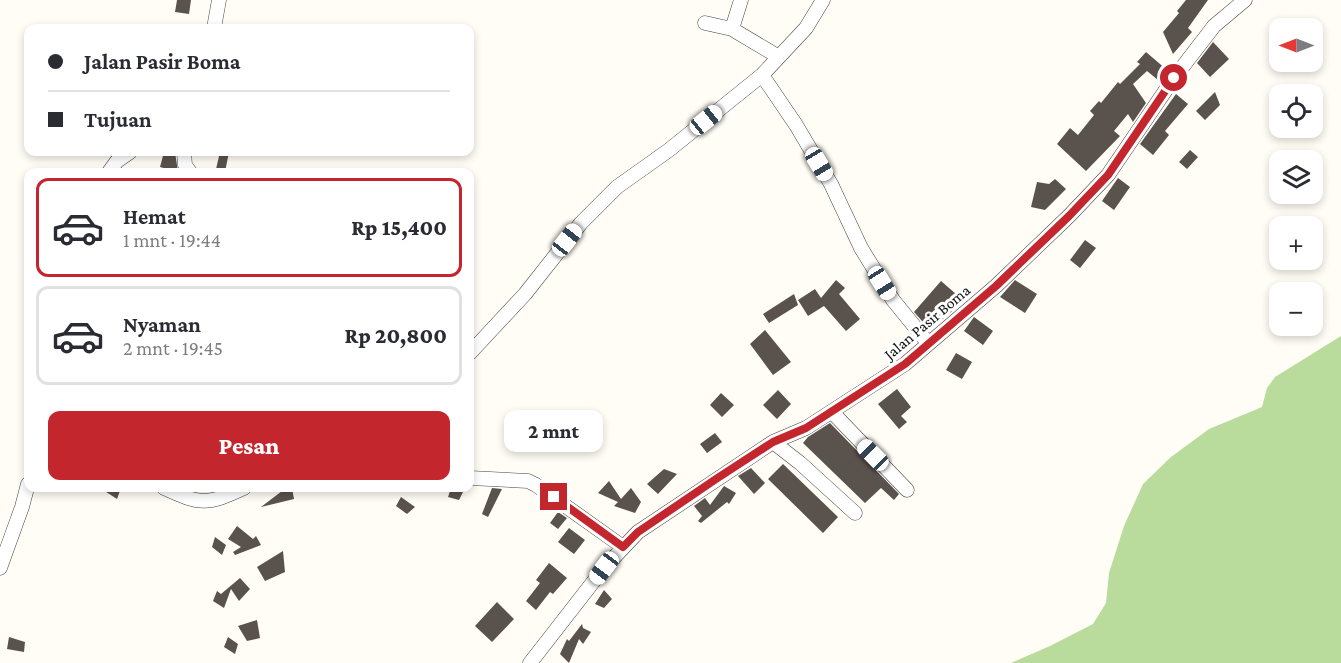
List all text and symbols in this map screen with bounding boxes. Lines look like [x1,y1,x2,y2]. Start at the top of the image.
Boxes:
north arrow [1269,18,1323,72]
map controls [1269,18,1323,336]
text: Jalan Pasir Boma [84,49,241,74]
route start [1160,64,1187,91]
button: locate [1269,84,1323,138]
car [686,102,726,138]
text: Tujuan [84,107,152,132]
car [802,144,836,184]
button: layers [1269,150,1323,204]
icon: car [51,201,105,255]
text: Hemat [123,204,186,229]
text: Rp 15,400 [351,215,447,240]
button: + [1269,216,1323,270]
car [549,220,585,260]
text: 1 mnt · 19:44 [123,229,221,251]
car [865,263,899,303]
street label: Jalan Pasir Boma [879,281,974,365]
button: − [1269,282,1323,336]
icon: car [51,309,105,363]
text: Nyaman [123,312,201,337]
text: Rp 20,800 [345,323,447,348]
text: 2 mnt · 19:45 [123,337,223,359]
callout: 2 mnt [504,410,604,452]
button: Pesan [48,411,450,480]
text: 2 mnt [528,420,579,442]
car [854,436,892,474]
route end [540,483,567,510]
car [586,548,622,588]

